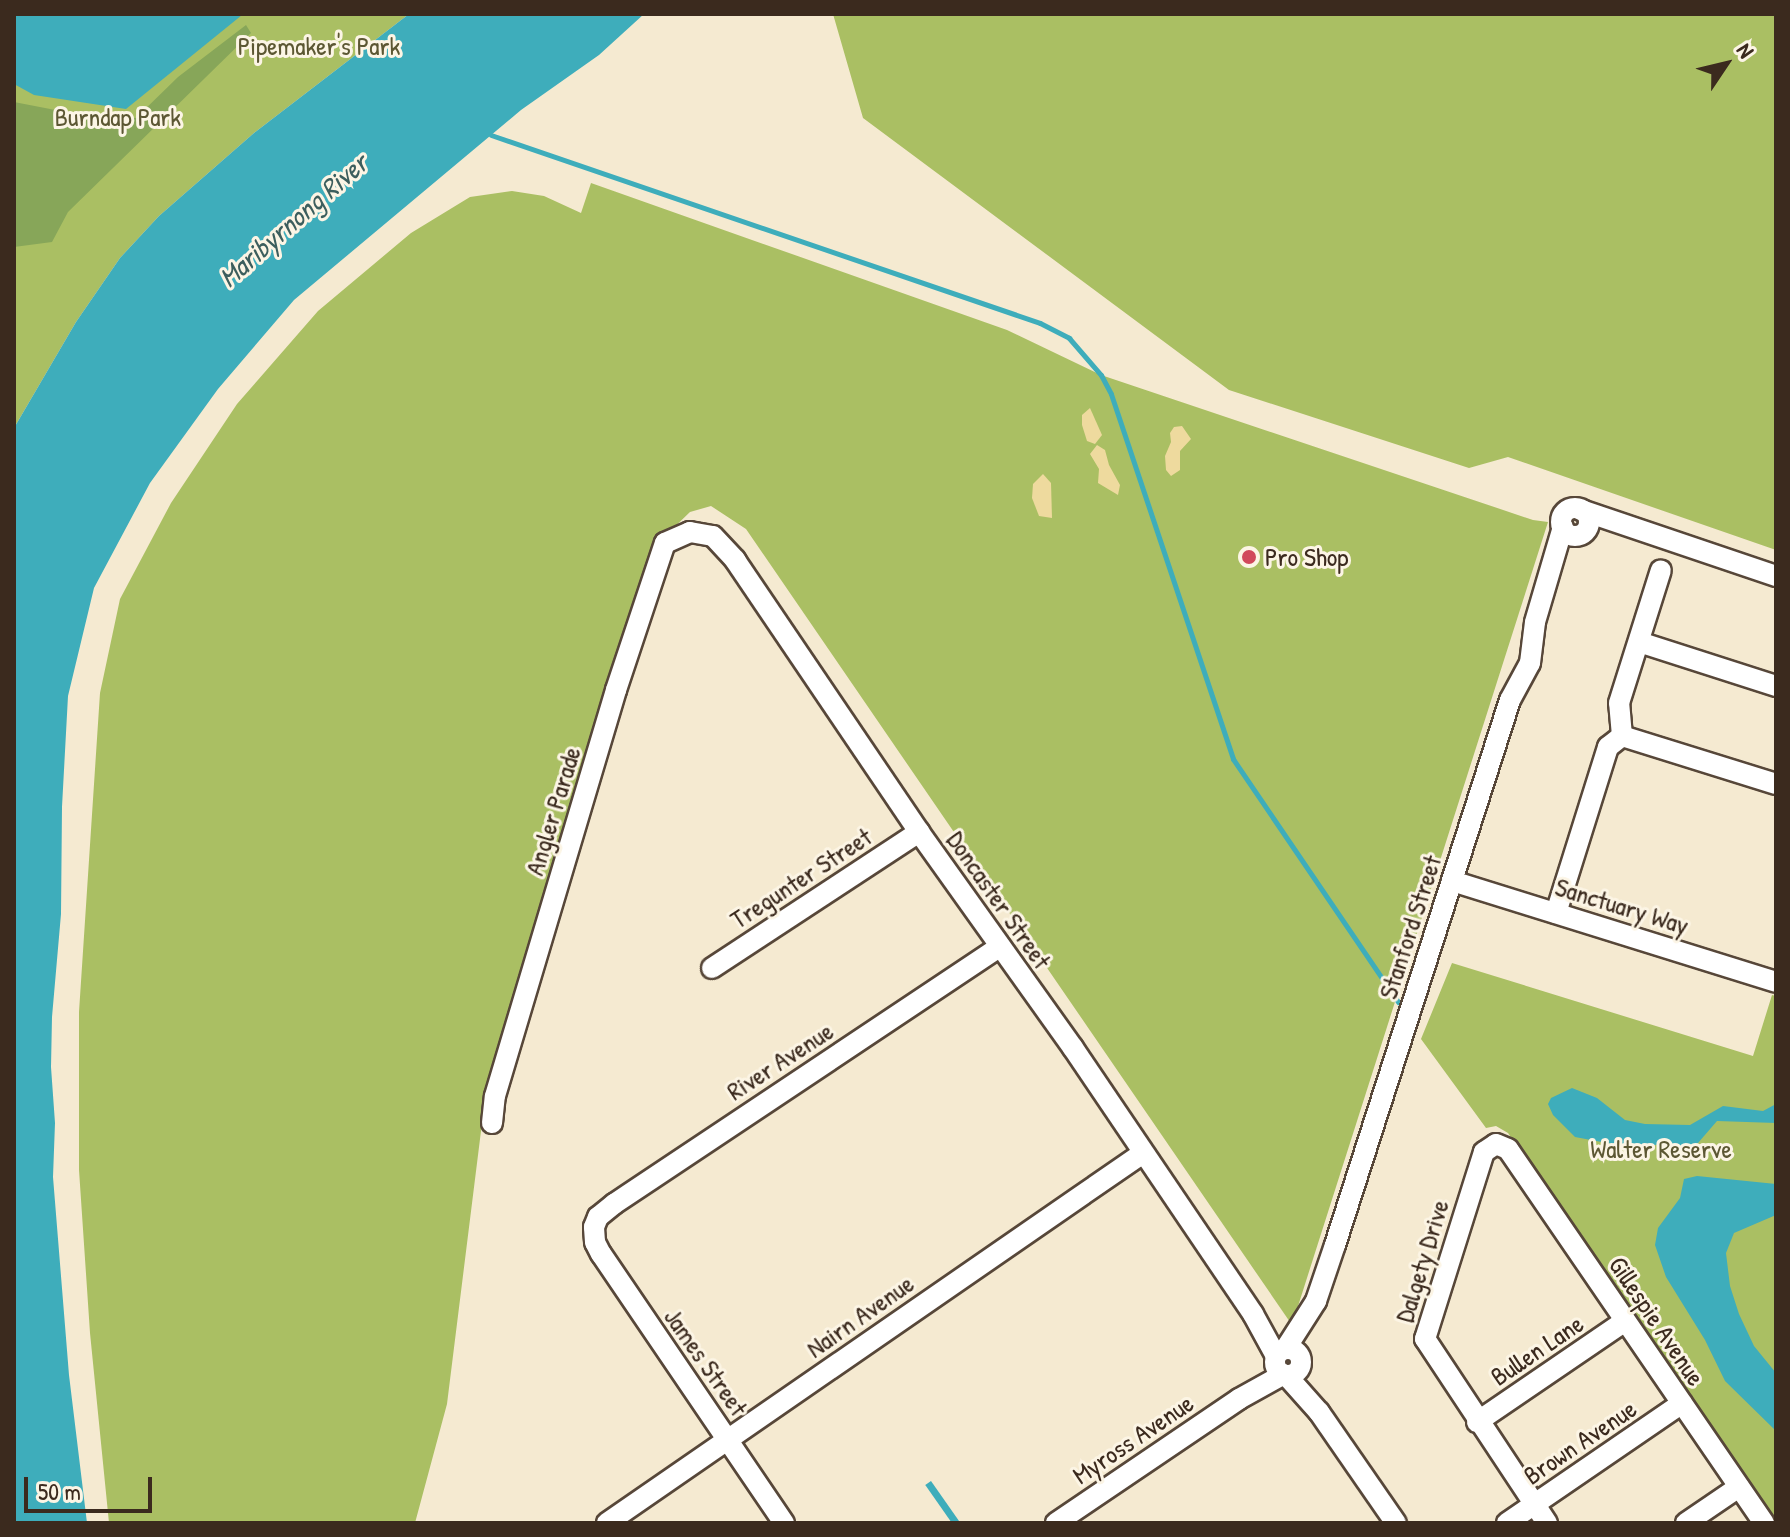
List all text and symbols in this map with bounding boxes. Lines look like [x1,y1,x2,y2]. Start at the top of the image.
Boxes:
north arrow [1686,24,1766,104]
park label: Pipemaker's Park [238,30,400,62]
text: N [1730,37,1761,64]
park label: Burndap Park [55,101,181,133]
water label: Maribyrnong River [212,146,374,294]
place label: Pro Shop [1265,541,1348,573]
marker: Pro Shop [1240,548,1258,566]
street label: Angler Parade [519,743,587,879]
street label: Tregunter Street [725,821,877,935]
street label: Doncaster Street [940,825,1058,975]
street label: Stanford Street [1372,851,1448,1003]
street label: Sanctuary Way [1552,871,1692,941]
street label: River Avenue [721,1015,839,1107]
park label: Walter Reserve [1590,1133,1732,1165]
street label: Dalgety Drive [1389,1196,1455,1326]
street label: Gillespie Avenue [1602,1250,1712,1392]
street label: Nairn Avenue [800,1268,920,1364]
street label: James Street [658,1302,754,1422]
street label: Bullen Lane [1485,1308,1589,1392]
street label: Myross Avenue [1067,1387,1199,1491]
street label: Brown Avenue [1518,1393,1642,1491]
scale bar [28,1461,156,1511]
text: 50 m [38,1475,81,1507]

